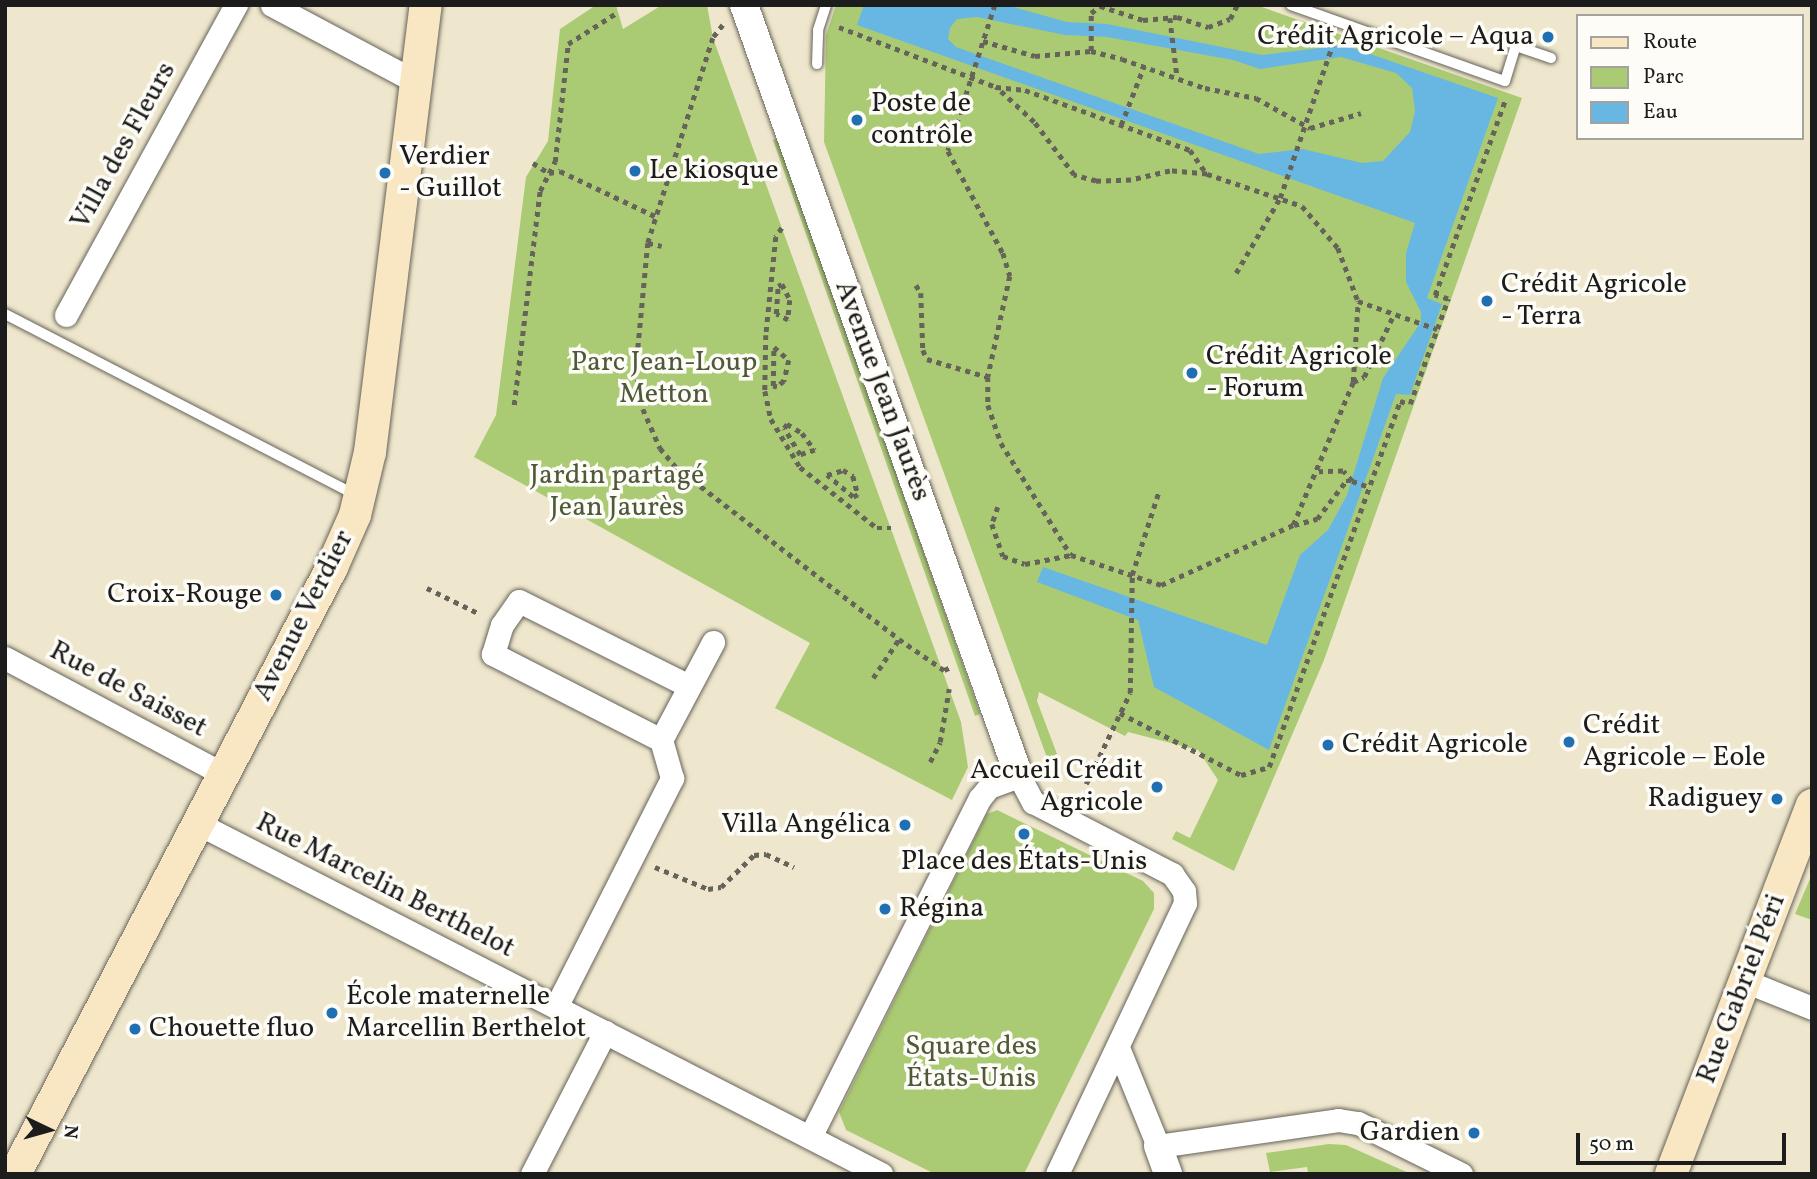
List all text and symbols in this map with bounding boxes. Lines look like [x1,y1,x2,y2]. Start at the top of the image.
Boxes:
legend [1576,14,1803,140]
place label: Crédit Agricole − Aqua [1257,20,1534,54]
text: Route [1643,28,1697,57]
marker: Crédit Agricole − Aqua [1540,29,1556,45]
street label: Villa des Fleurs [64,57,184,235]
text: Parc [1643,63,1684,92]
place label: Poste de contrôle [871,87,973,153]
text: Eau [1643,98,1678,127]
marker: Poste de contrôle [849,112,865,128]
place label: Verdier - Guillot [399,140,502,206]
place label: Le kiosque [649,154,778,188]
marker: Le kiosque [627,163,643,179]
marker: Verdier - Guillot [377,165,393,181]
place label: Crédit Agricole - Terra [1501,268,1687,334]
street label: Avenue Jean Jaurès [827,276,937,506]
marker: Crédit Agricole - Terra [1479,293,1495,309]
place label: Crédit Agricole - Forum [1206,340,1392,406]
park label: Parc Jean-Loup Metton [571,346,757,412]
marker: Crédit Agricole - Forum [1184,365,1200,381]
park label: Jardin partagé Jean Jaurès [530,459,704,525]
street label: Avenue Verdier [246,525,362,707]
place label: Croix-Rouge [107,578,262,612]
marker: Croix-Rouge [268,587,284,603]
street label: Rue de Saisset [44,634,212,746]
place label: Crédit Agricole − Eole [1583,709,1766,775]
place label: Crédit Agricole [1342,728,1528,762]
marker: Crédit Agricole − Eole [1561,734,1577,750]
marker: Crédit Agricole [1320,737,1336,753]
place label: Accueil Crédit Agricole [970,754,1143,820]
marker: Accueil Crédit Agricole [1149,779,1165,795]
place label: Radiguey [1647,782,1763,816]
marker: Radiguey [1769,791,1785,807]
street label: Rue Marcelin Berthelot [250,806,520,966]
place label: Villa Angélica [721,808,891,842]
marker: Villa Angélica [897,817,913,833]
marker: Place des États-Unis [1016,826,1032,842]
place label: Place des États-Unis [901,845,1147,879]
street label: Rue Gabriel Péri [1690,890,1794,1088]
place label: Régina [899,892,984,926]
marker: Régina [877,901,893,917]
place label: École maternelle Marcellin Berthelot [346,980,586,1046]
marker: École maternelle Marcellin Berthelot [324,1005,340,1021]
place label: Chouette fluo [149,1012,314,1046]
marker: Chouette fluo [127,1021,143,1037]
park label: Square des États-Unis [905,1030,1037,1096]
north arrow [14,1095,84,1165]
place label: Gardien [1360,1116,1460,1150]
scale bar [1579,1120,1789,1164]
text: N [56,1124,83,1140]
marker: Gardien [1466,1125,1482,1141]
text: 50 m [1589,1130,1634,1159]

